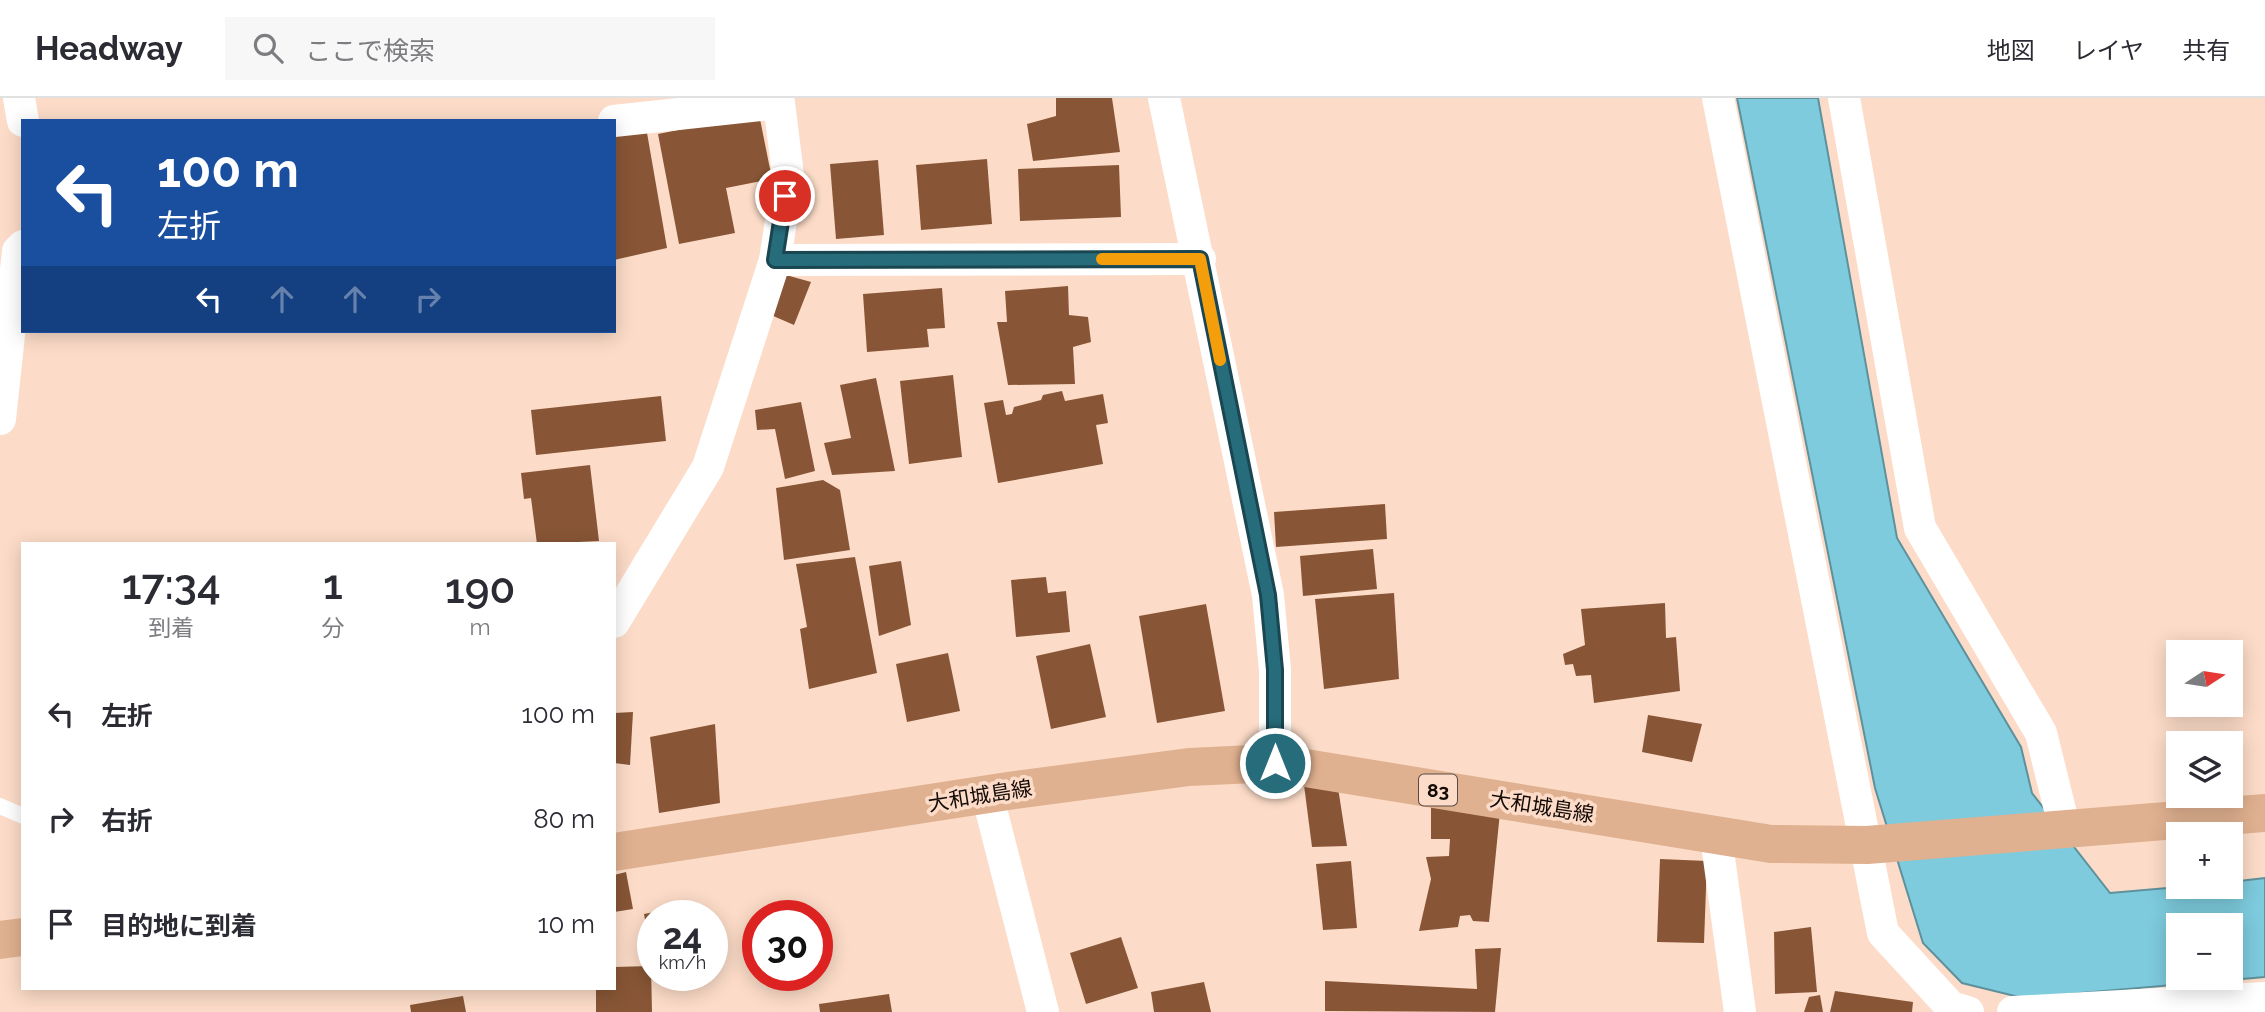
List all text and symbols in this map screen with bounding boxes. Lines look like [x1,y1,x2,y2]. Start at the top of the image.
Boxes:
search box [225,17,715,80]
text: Headway [35,29,183,68]
icon: search [249,29,287,67]
text: ここで検索 [305,36,435,66]
text: 地図 [1987,36,2035,65]
text: レイヤ [2073,36,2144,65]
text: 共有 [2182,36,2230,65]
text: 100 m [157,141,299,198]
icon: left [42,147,133,238]
pin [755,166,815,226]
icon: arrive [766,177,804,215]
text: 左折 [157,207,221,244]
icon: left [190,280,228,318]
icon: ahead [263,280,301,318]
icon: ahead [336,280,374,318]
icon: right [409,280,447,318]
text: 17:34 [122,560,221,609]
text: 1 [323,560,343,609]
text: 190 [445,564,515,613]
text: m [470,613,491,640]
text: 到着 [148,614,194,641]
text: 分 [321,614,344,641]
north arrow [2166,640,2244,718]
map controls [2166,640,2243,990]
icon: left [42,695,80,733]
text: 100 m [522,699,595,729]
text: 左折 [101,701,153,731]
position arrow [1238,726,1312,800]
button: layers [2166,731,2243,808]
street label: 大和城島線 [926,775,1034,816]
road number: 83 [1419,775,1457,806]
street label: 大和城島線 [1488,786,1596,827]
icon: right [42,800,80,838]
text: 80 m [533,804,595,834]
text: 右折 [101,806,153,836]
button: + [2166,822,2243,899]
speed limit sign: 30 [742,900,833,991]
icon: arrive [42,905,80,943]
text: 10 m [537,909,595,939]
text: 目的地に到着 [101,911,257,941]
button: − [2166,913,2243,990]
text: 24 [663,916,702,957]
text: km/h [659,952,706,973]

